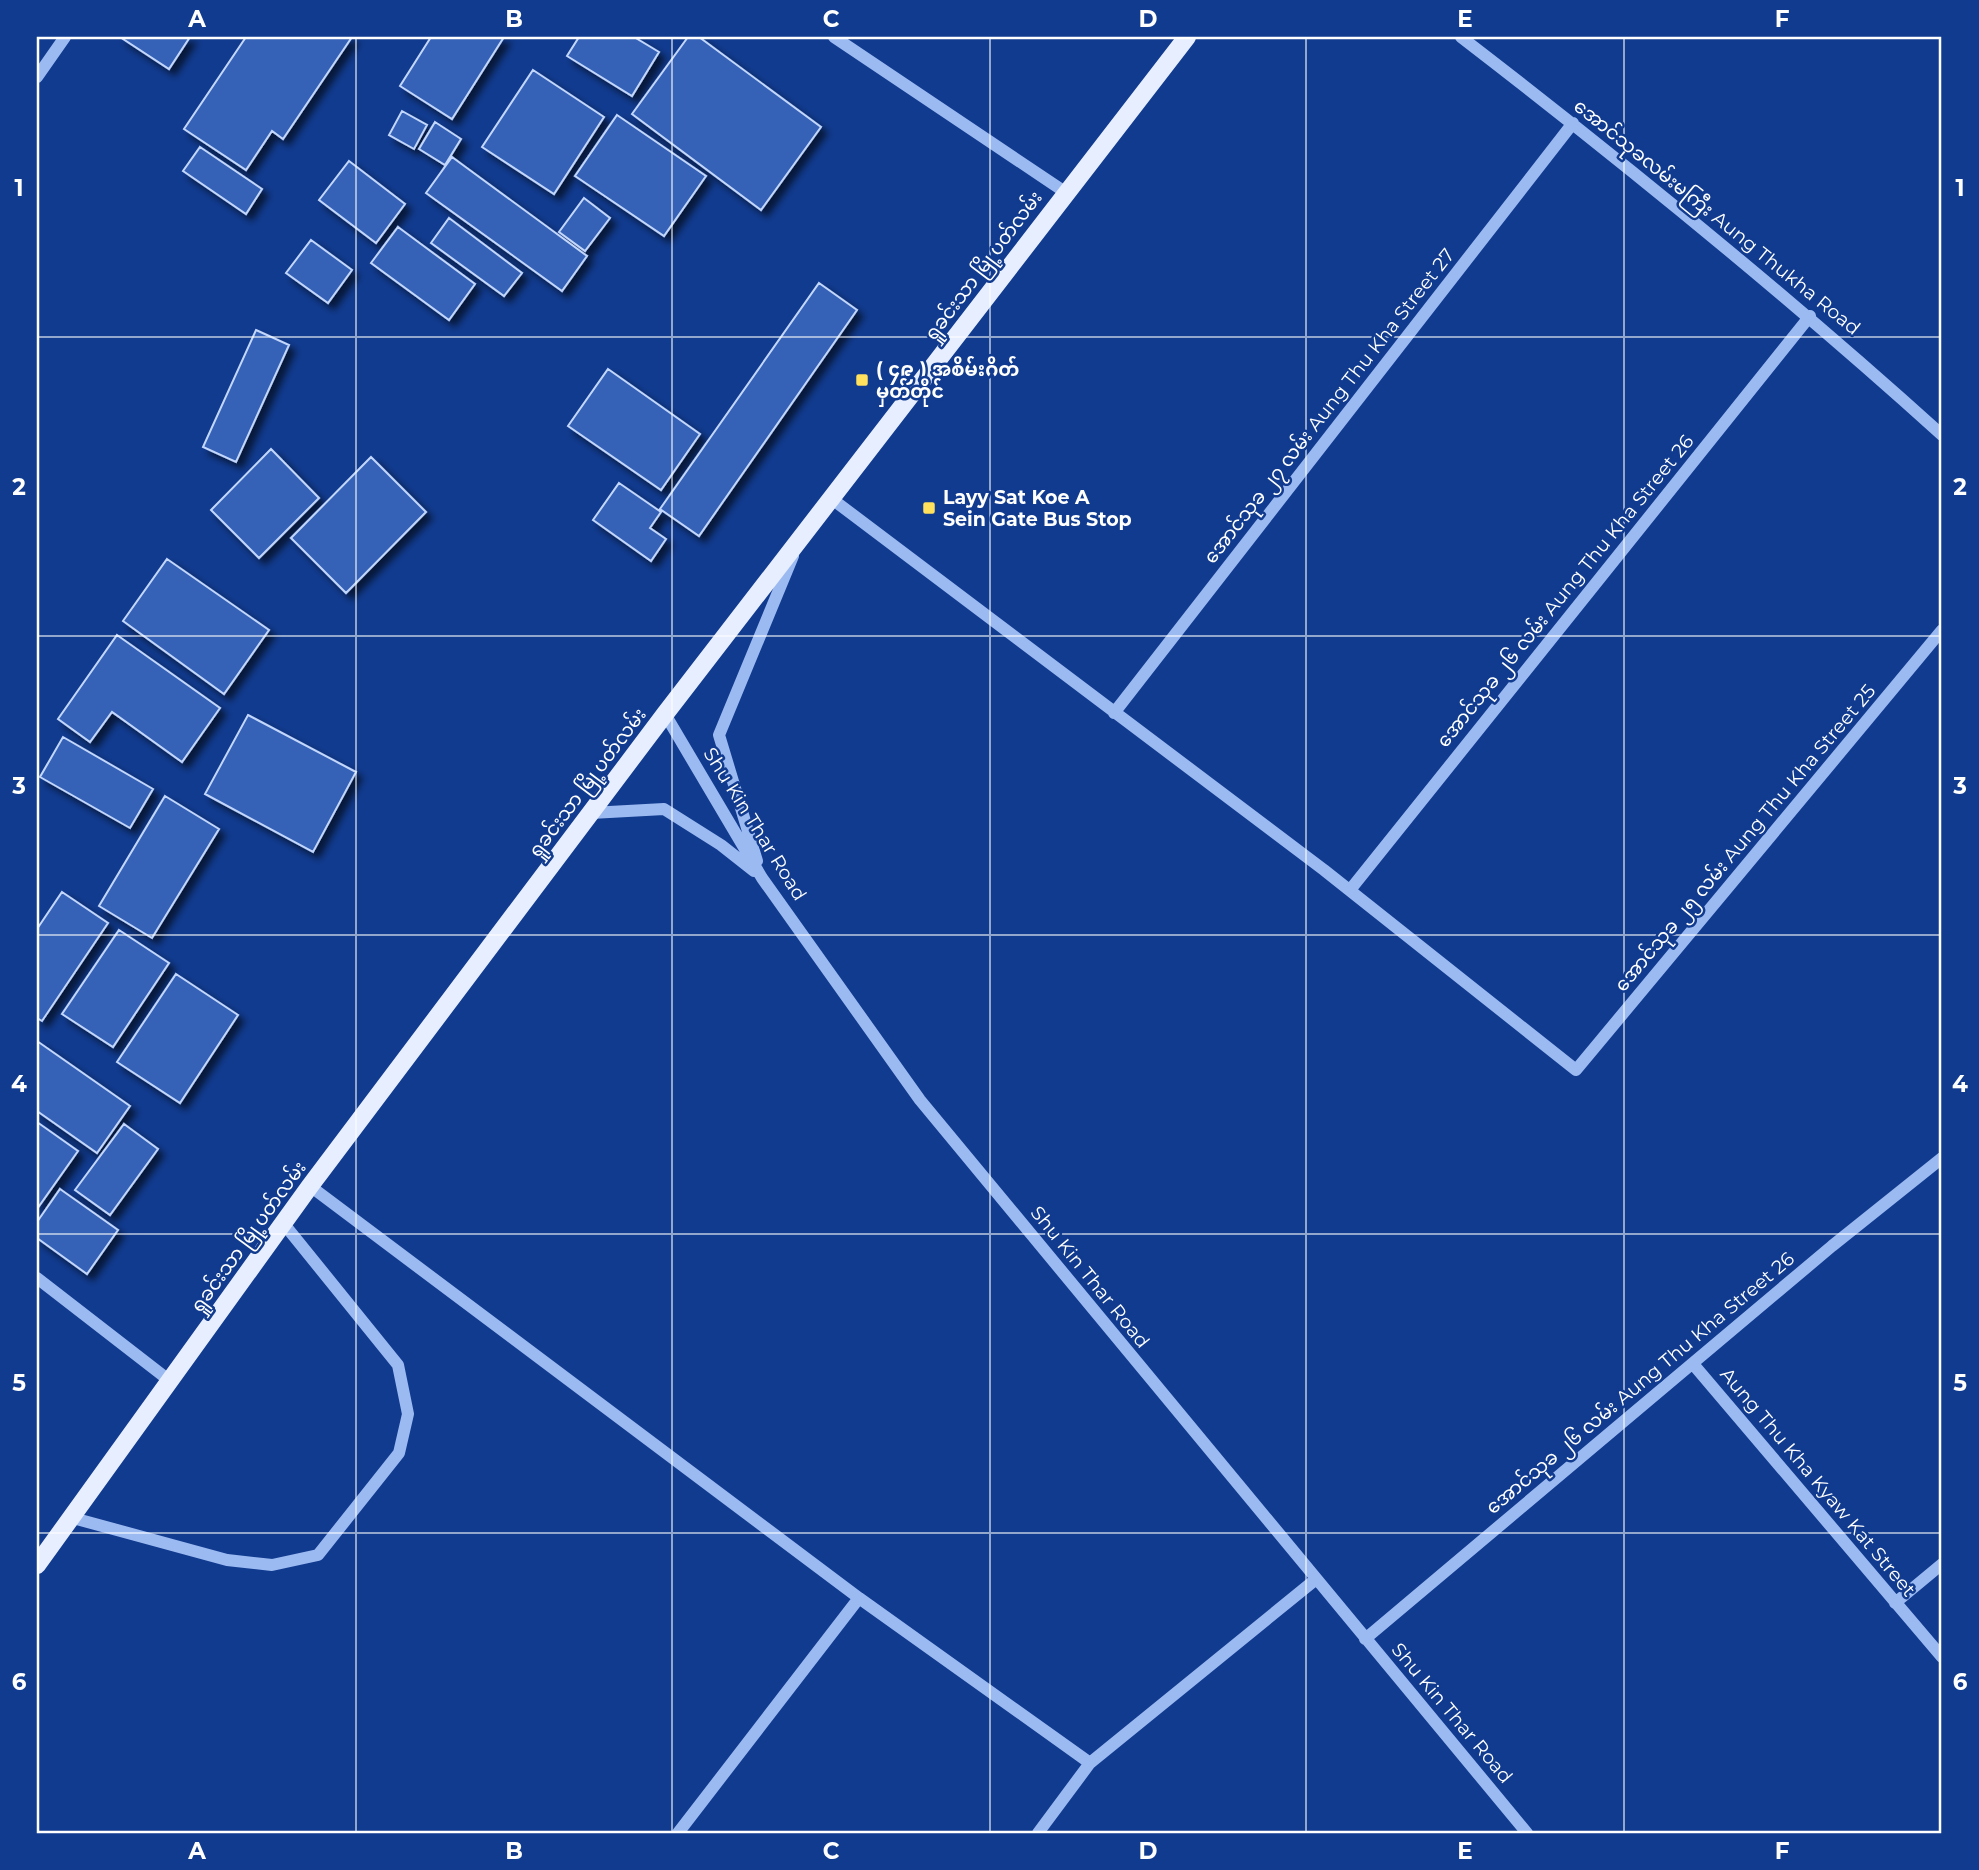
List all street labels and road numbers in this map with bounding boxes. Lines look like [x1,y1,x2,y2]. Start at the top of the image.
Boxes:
street label: အောင်သုခလမ်းမကြီး Aung Thukha Road [1566,92,1867,344]
street label: ရှုခင်းသာ မြို့ပတ်လမ်း [917,184,1050,348]
street label: အောင်သုခ ၂၇ လမ်း Aung Thu Kha Street 27 [1196,242,1463,571]
street label: အောင်သုခ ၂၆ လမ်း Aung Thu Kha Street 26 [1429,428,1702,755]
street label: အောင်သုခ ၂၅ လမ်း Aung Thu Kha Street 25 [1607,678,1884,999]
street label: ရှုခင်းသာ မြို့ပတ်လမ်း [521,701,654,865]
street label: Shu Kin Thar Road [699,743,811,905]
street label: ရှုခင်းသာ မြို့ပတ်လမ်း [183,1155,314,1320]
street label: Shu Kin Thar Road [1026,1201,1154,1353]
street label: အောင်သုခ ၂၆ လမ်း Aung Thu Kha Street 26 [1479,1245,1802,1523]
street label: Aung Thu Kha Kyaw Kat Street [1715,1363,1921,1601]
street label: Shu Kin Thar Road [1387,1638,1517,1788]

